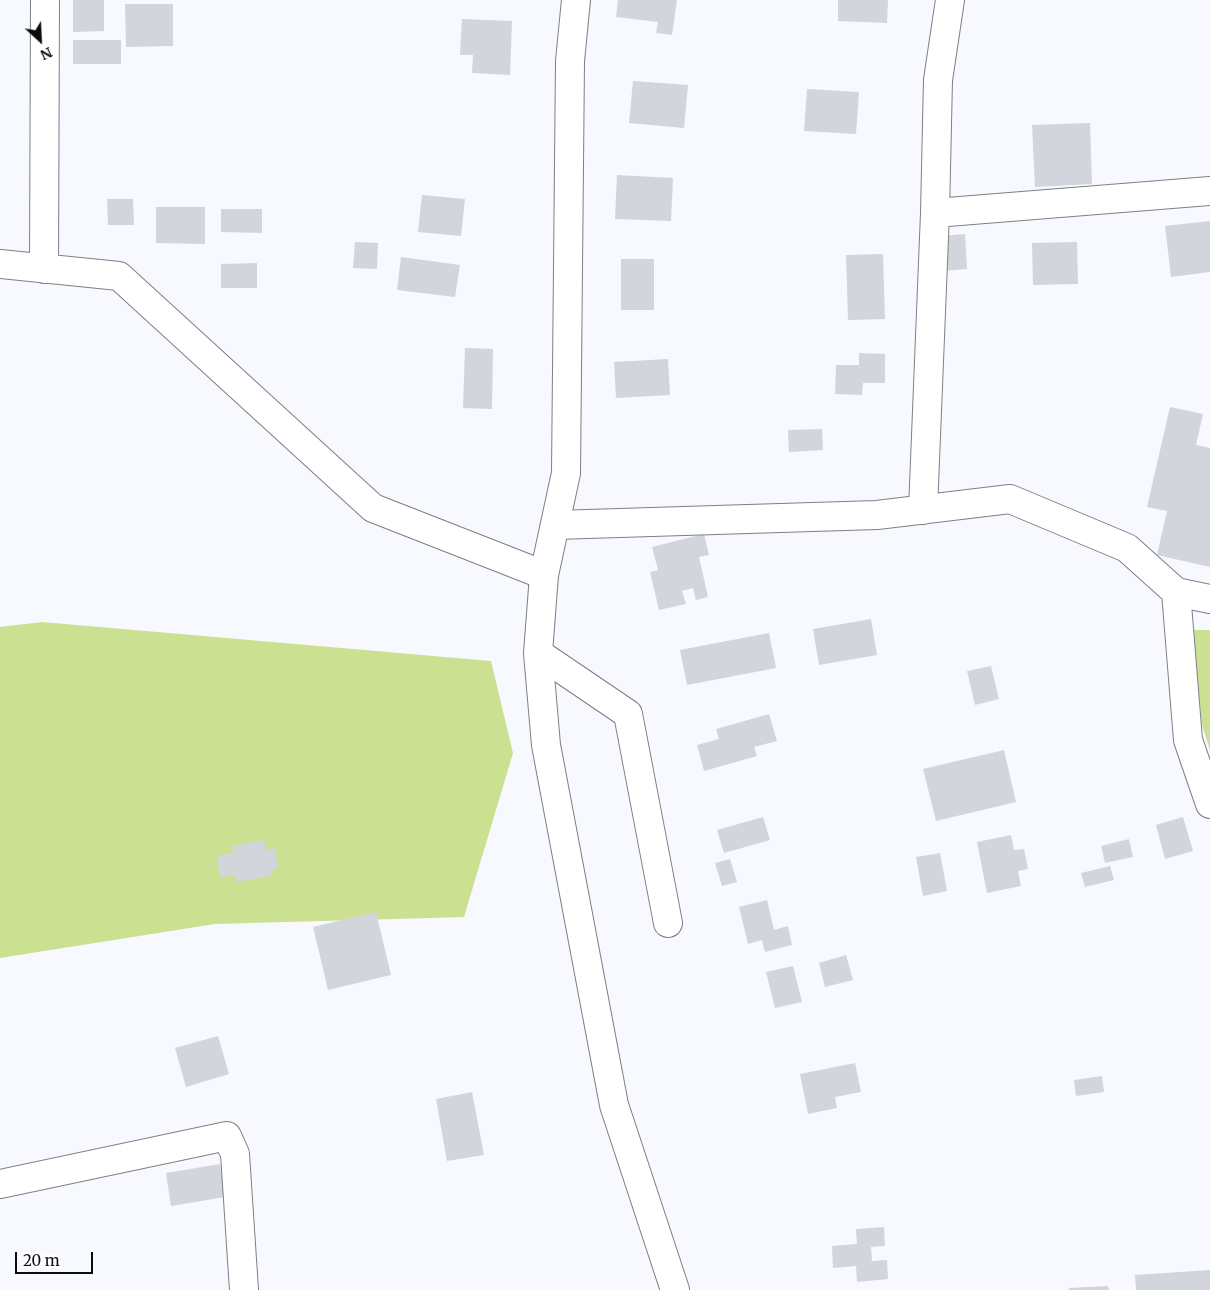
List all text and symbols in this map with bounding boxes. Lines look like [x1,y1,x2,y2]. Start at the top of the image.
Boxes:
north arrow [15,15,65,65]
text: N [38,43,55,64]
scale bar [18,1242,95,1274]
text: 20 m [23,1251,60,1270]

